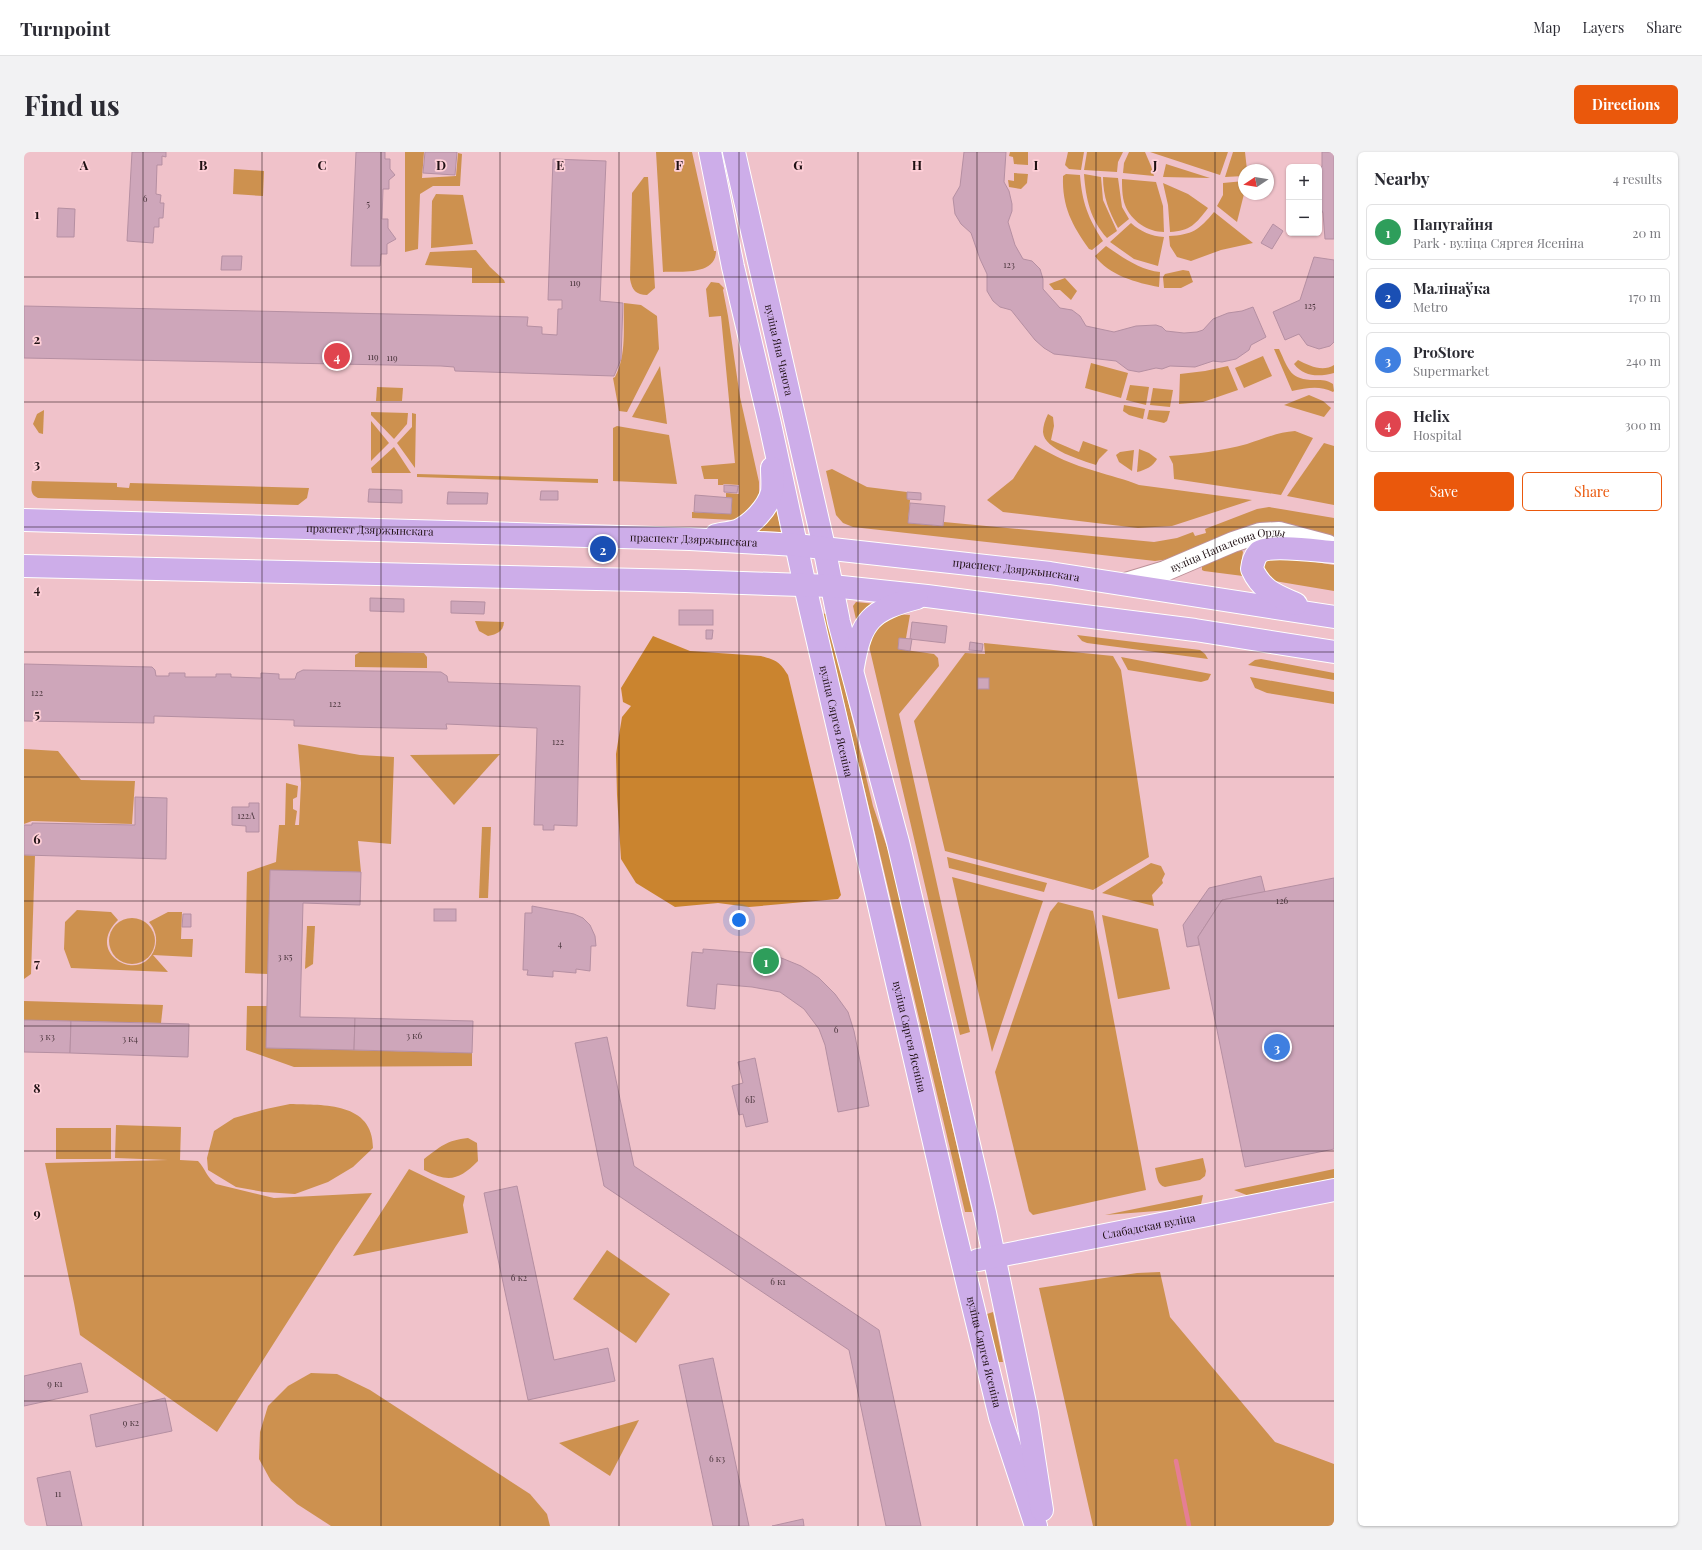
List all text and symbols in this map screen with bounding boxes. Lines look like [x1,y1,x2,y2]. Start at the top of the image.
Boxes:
text: Turnpoint [20,15,110,41]
text: Map [1533,18,1561,37]
text: Layers [1583,18,1624,37]
text: Share [1646,18,1682,37]
button: Directions [1574,85,1678,124]
text: Find us [24,86,120,123]
text: A [79,156,89,173]
text: B [199,156,208,173]
text: C [317,156,327,173]
text: D [436,156,446,173]
text: E [556,156,564,173]
text: F [675,156,683,173]
text: G [793,156,803,173]
text: H [912,156,922,173]
text: I [1034,156,1039,173]
text: J [1152,156,1158,173]
north arrow [1238,164,1274,200]
map controls [1286,164,1322,236]
button: + [1286,164,1322,200]
text: Nearby [1374,167,1429,189]
text: 4 results [1613,170,1662,187]
house number: 6 [143,192,148,204]
house number: 5 [366,197,370,209]
button: − [1286,200,1322,236]
text: 1 [35,205,40,222]
text: Папугайня [1413,214,1493,234]
text: 1 [1386,224,1390,241]
text: 20 m [1632,224,1661,241]
text: Park · вуліца Сяргея Ясеніна [1413,234,1584,251]
house number: 123 [1003,258,1015,270]
house number: 119 [569,276,581,288]
text: Малінаўка [1413,278,1490,298]
text: 2 [1385,288,1391,305]
text: 170 m [1628,288,1661,305]
text: Metro [1413,298,1448,315]
house number: 125 [1304,299,1316,311]
street label: вуліца Яна Чачота [762,303,797,397]
text: 2 [34,330,41,347]
pin: 4 [324,341,350,371]
text: ProStore [1413,342,1475,362]
house number: 119 [367,350,379,362]
house number: 119 [386,351,398,363]
text: 3 [1385,352,1391,369]
text: 240 m [1626,352,1661,369]
text: Supermarket [1413,362,1489,379]
text: Helix [1413,406,1450,426]
text: 4 [1385,416,1391,433]
text: 300 m [1625,416,1661,433]
text: Hospital [1413,426,1462,443]
text: 3 [34,455,40,472]
button: Save [1374,472,1514,511]
button: Share [1522,472,1662,511]
street label: праспект Дзяржынскага [306,520,434,539]
street label: вуліца Напалеона Орды [1167,524,1288,575]
street label: праспект Дзяржынскага [630,529,758,550]
pin: 2 [590,534,616,564]
street label: праспект Дзяржынскага [952,554,1081,585]
text: 4 [34,580,41,597]
street label: вуліца Сяргея Ясеніна [817,664,857,779]
house number: 122 [31,686,43,698]
house number: 122 [329,697,341,709]
text: 5 [34,705,40,722]
house number: 122 [552,735,564,747]
house number: 122А [237,809,255,821]
text: 6 [33,830,41,847]
house number: 126 [1276,894,1288,906]
your location [729,910,749,930]
house number: 4 [558,937,563,949]
pin: 1 [753,946,779,976]
house number: 3 к5 [277,950,293,962]
text: 7 [34,954,40,971]
street label: вуліца Сяргея Ясеніна [890,979,930,1094]
house number: 6 [834,1023,839,1035]
house number: 3 к6 [406,1029,422,1041]
house number: 3 к3 [39,1030,55,1042]
house number: 3 к4 [122,1032,138,1044]
pin: 3 [1264,1032,1290,1062]
text: 8 [33,1079,41,1096]
house number: 6Б [745,1093,755,1105]
text: 9 [33,1204,41,1221]
street label: Слабадская вуліца [1101,1209,1197,1242]
house number: 6 к2 [511,1271,527,1283]
house number: 6 к1 [770,1275,786,1287]
street label: вуліца Сяргея Ясеніна [964,1295,1006,1410]
house number: 9 к1 [47,1377,63,1389]
house number: 9 к2 [123,1416,139,1428]
house number: 6 к3 [709,1452,725,1464]
house number: 11 [55,1487,62,1499]

